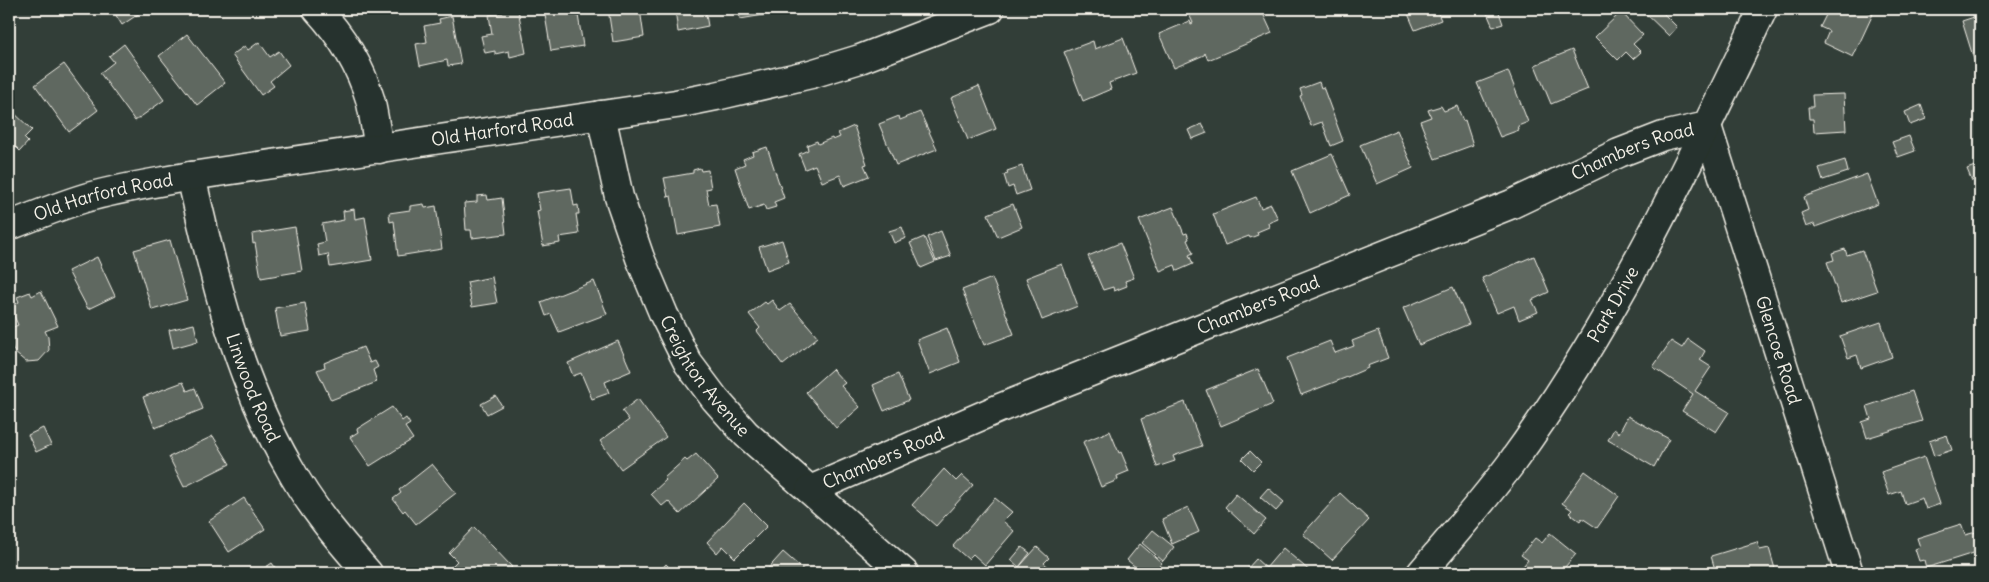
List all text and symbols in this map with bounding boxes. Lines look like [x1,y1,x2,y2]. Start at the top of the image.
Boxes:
street label: Old Harford Road [430,107,575,151]
street label: Chambers Road [1567,117,1696,185]
street label: Old Harford Road [30,168,175,226]
street label: Park Drive [1582,262,1644,346]
street label: Chambers Road [1193,270,1323,339]
street label: Glencoe Road [1751,293,1807,407]
street label: Creighton Avenue [655,311,755,441]
street label: Linwood Road [221,330,286,446]
street label: Chambers Road [819,421,948,494]

